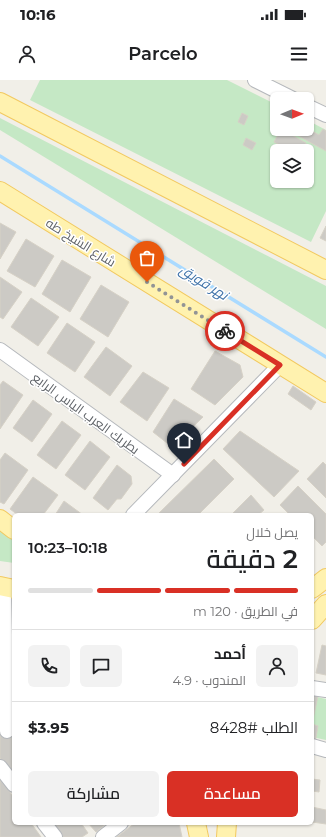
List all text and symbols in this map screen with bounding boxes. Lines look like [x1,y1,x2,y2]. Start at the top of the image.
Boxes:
text: 10:16 [20,5,55,24]
icon: person [16,43,38,65]
text: Parcelo [128,43,198,65]
icon: menu [288,43,310,65]
north arrow [270,92,314,136]
map controls [270,92,314,188]
button: layers [270,144,314,188]
street label: شارع الشيخ طه [43,214,119,271]
pin [130,241,164,282]
icon: bag [136,247,158,269]
water label: نهر قويق [176,260,233,305]
courier [205,311,245,351]
icon: bike [214,320,236,342]
street label: بطريك العرب الياس الرابع [29,369,143,458]
pin [167,423,201,464]
icon: home [173,429,195,451]
text: يصل خلال [246,524,298,540]
text: 10:18–10:23 [28,538,107,557]
text: 2 دقيقة [206,543,298,575]
text: في الطريق · 120 m [193,603,298,619]
text: أحمد [214,644,246,663]
button: phone [28,645,70,687]
button: chat [80,645,122,687]
button: person [256,645,298,687]
text: المندوب · 4.9 [172,672,246,688]
text: $3.95 [28,718,69,737]
text: الطلب #8428 [210,718,298,737]
button: مشاركة [28,771,159,817]
button: مساعدة [167,771,298,817]

